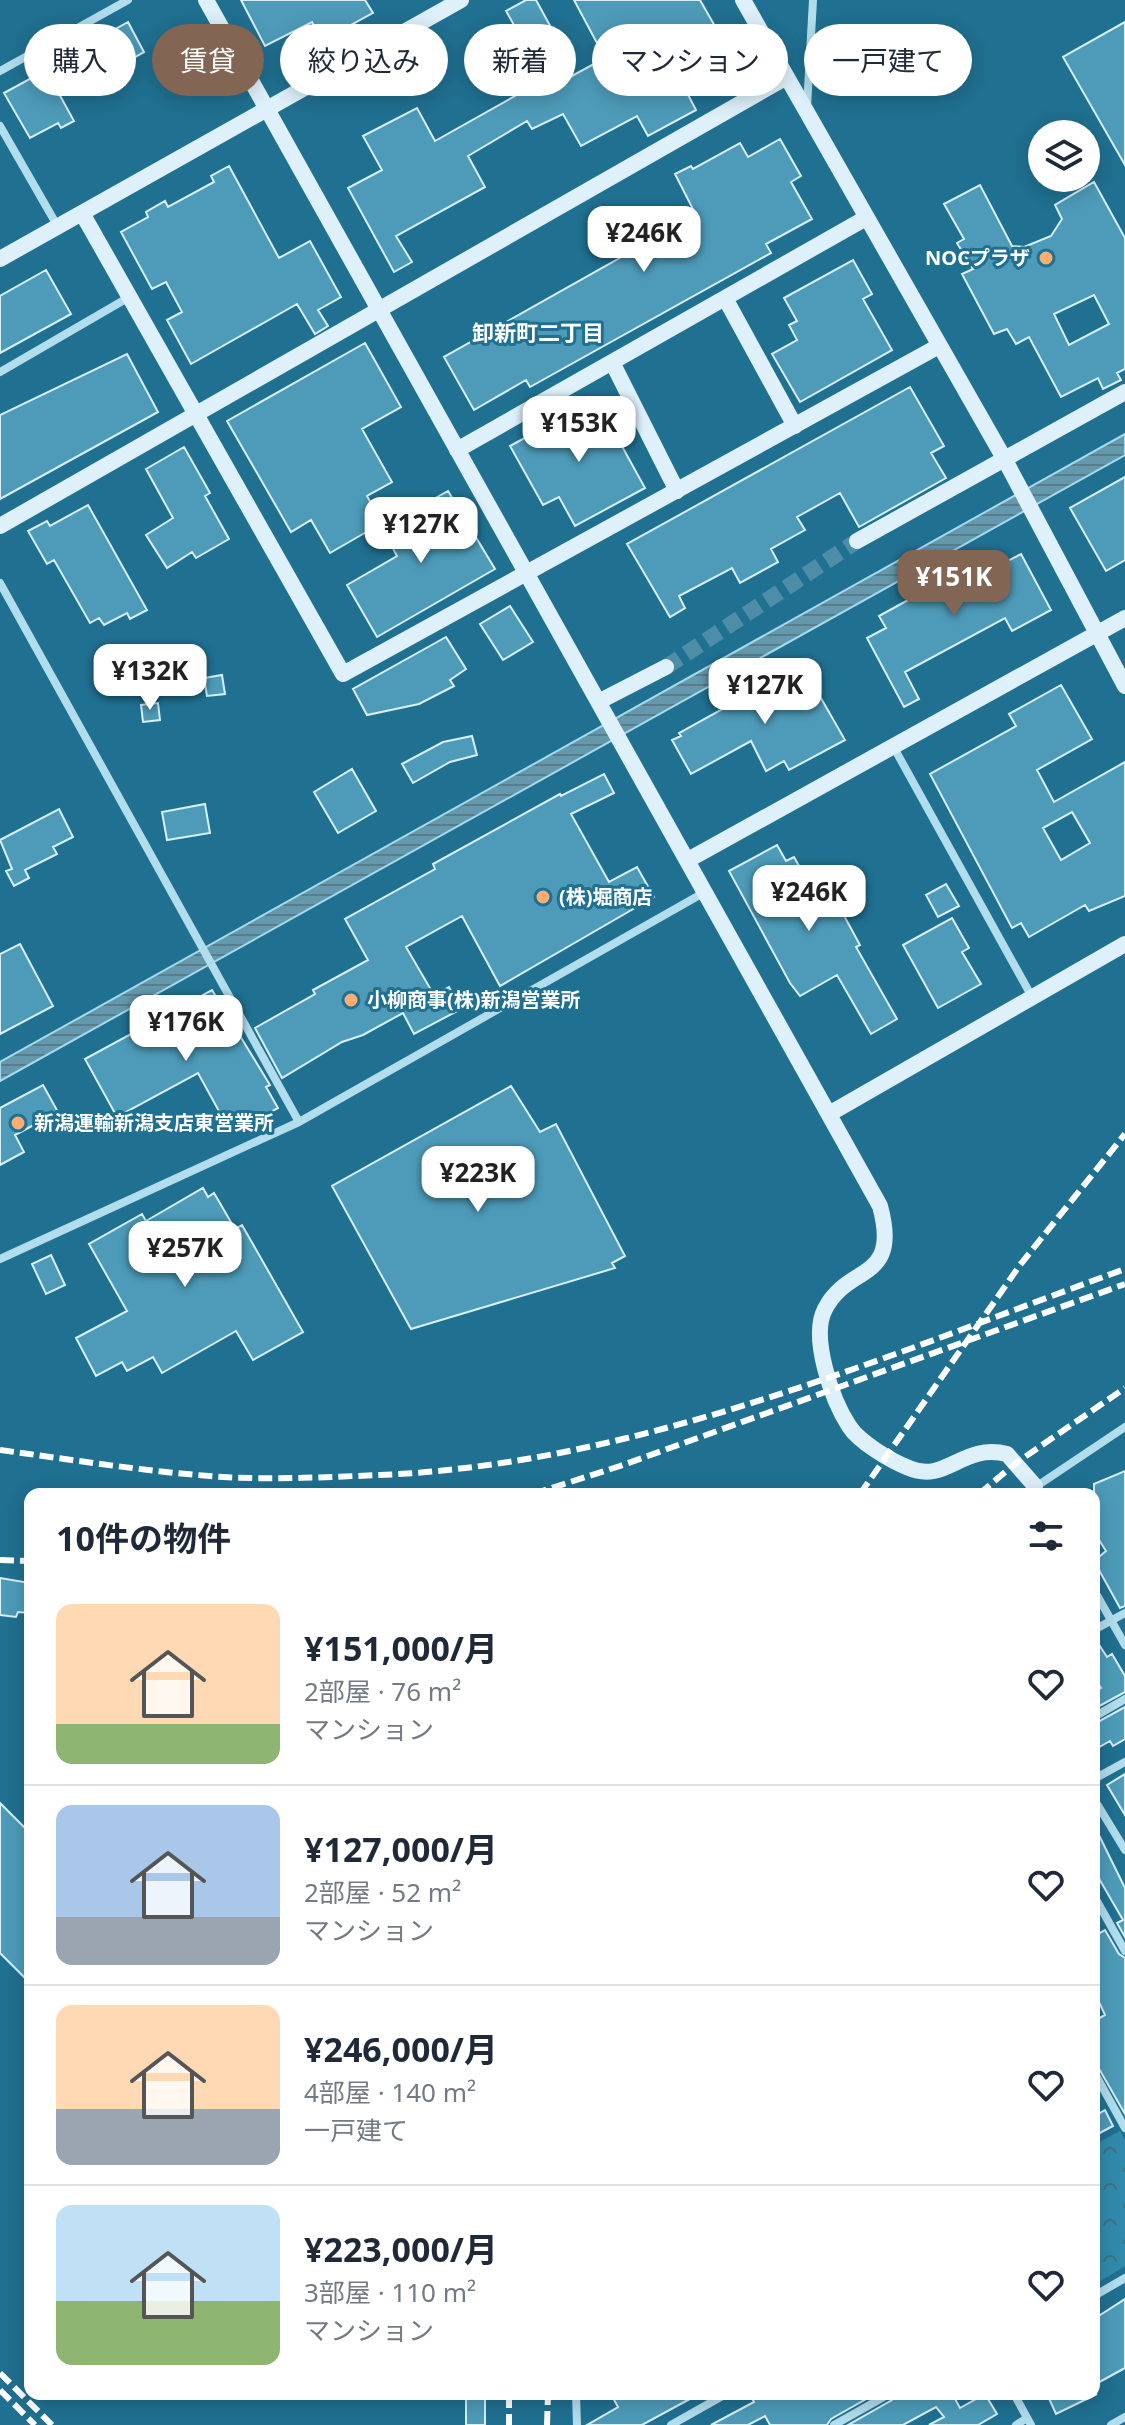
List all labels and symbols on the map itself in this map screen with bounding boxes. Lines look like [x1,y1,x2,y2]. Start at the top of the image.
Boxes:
pin: ¥246K [588,206,700,274]
place label: NOCプラザ [925,244,1030,271]
marker: NOCプラザ [1037,249,1055,267]
district label: 卸新町二丁目 [472,317,604,347]
pin: ¥153K [523,396,635,464]
pin: ¥127K [365,497,477,565]
pin: ¥151K [898,550,1010,618]
pin: ¥132K [94,644,206,712]
pin: ¥127K [709,658,821,726]
pin: ¥246K [753,865,865,933]
place label: (株)堀商店 [559,883,653,910]
marker: (株)堀商店 [534,888,552,906]
place label: 小柳商事(株)新潟営業所 [367,986,581,1013]
marker: 小柳商事(株)新潟営業所 [342,991,360,1009]
pin: ¥176K [130,995,242,1063]
place label: 新潟運輸新潟支店東営業所 [34,1109,274,1136]
marker: 新潟運輸新潟支店東営業所 [9,1114,27,1132]
pin: ¥223K [422,1146,534,1214]
pin: ¥257K [129,1221,241,1289]

